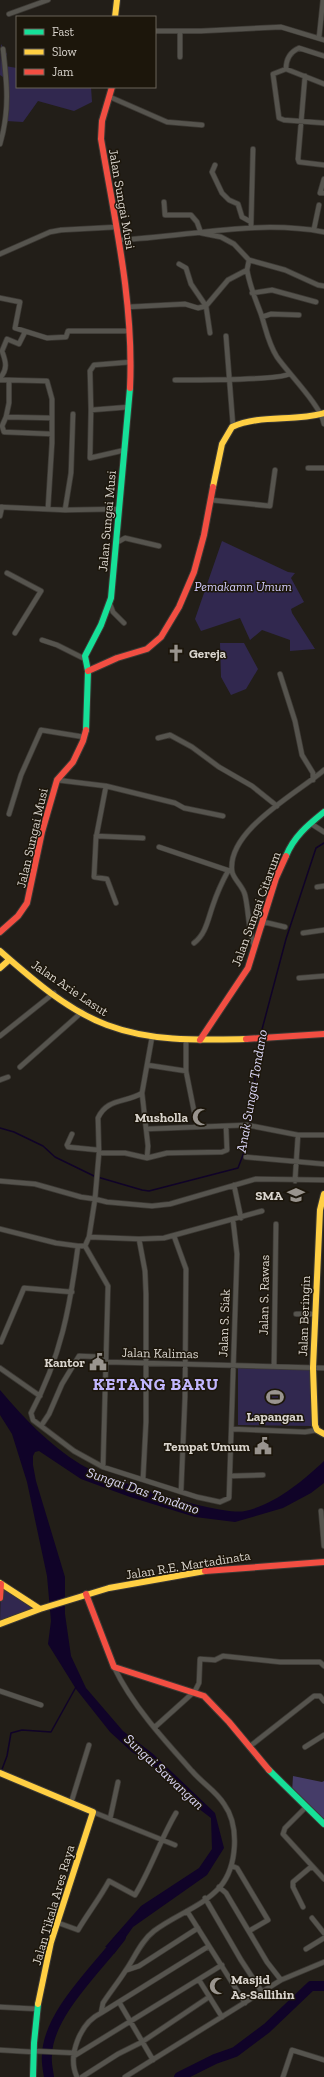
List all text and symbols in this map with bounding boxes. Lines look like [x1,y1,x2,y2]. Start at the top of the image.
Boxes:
legend [16,16,156,88]
text: Fast [52,25,75,39]
text: Slow [52,45,78,59]
text: Jam [52,65,74,79]
street label: Jalan Sungai Musi [106,148,138,251]
street label: Jalan Sungai Musi [95,469,119,572]
park label: Pemakamn Umum [194,579,292,594]
church icon: Gereja [166,643,186,663]
place label: Gereja [189,646,227,662]
street label: Jalan Sungai Musi [13,787,51,889]
street label: Jalan Sungai Citarum [228,849,284,968]
street label: Jalan Arie Lasut [29,957,111,1019]
water label: Anak Sungai Tondano [233,1028,271,1155]
mosque icon: Musholla [191,1107,211,1127]
place label: Musholla [135,1110,188,1125]
school or university icon: SMA [286,1185,306,1205]
place label: SMA [255,1188,283,1203]
street label: Jalan S. Rawas [256,1254,272,1335]
street label: Jalan Beringin [295,1275,313,1357]
street label: Jalan S. Siak [215,1288,233,1357]
street label: Jalan Kalimas [121,1345,199,1361]
public building icon: Kantor [88,1352,108,1372]
place label: Kantor [44,1355,85,1370]
district label: KETANG BARU [93,1374,219,1394]
sports icon: Lapangan [265,1387,285,1407]
place label: Lapangan [246,1409,304,1424]
public building icon: Tempat Umum [253,1436,273,1456]
place label: Tempat Umum [163,1439,251,1454]
water label: Sungai Das Tondano [84,1464,202,1518]
street label: Jalan R.E. Martadinata [125,1548,252,1582]
water label: Sungai Sawangan [120,1731,208,1813]
street label: Jalan Tikala Ares Raya [29,1842,78,1967]
place label: Masjid As-Sallihin [231,1972,295,2002]
mosque icon: Masjid As-Sallihin [208,1976,228,1996]

